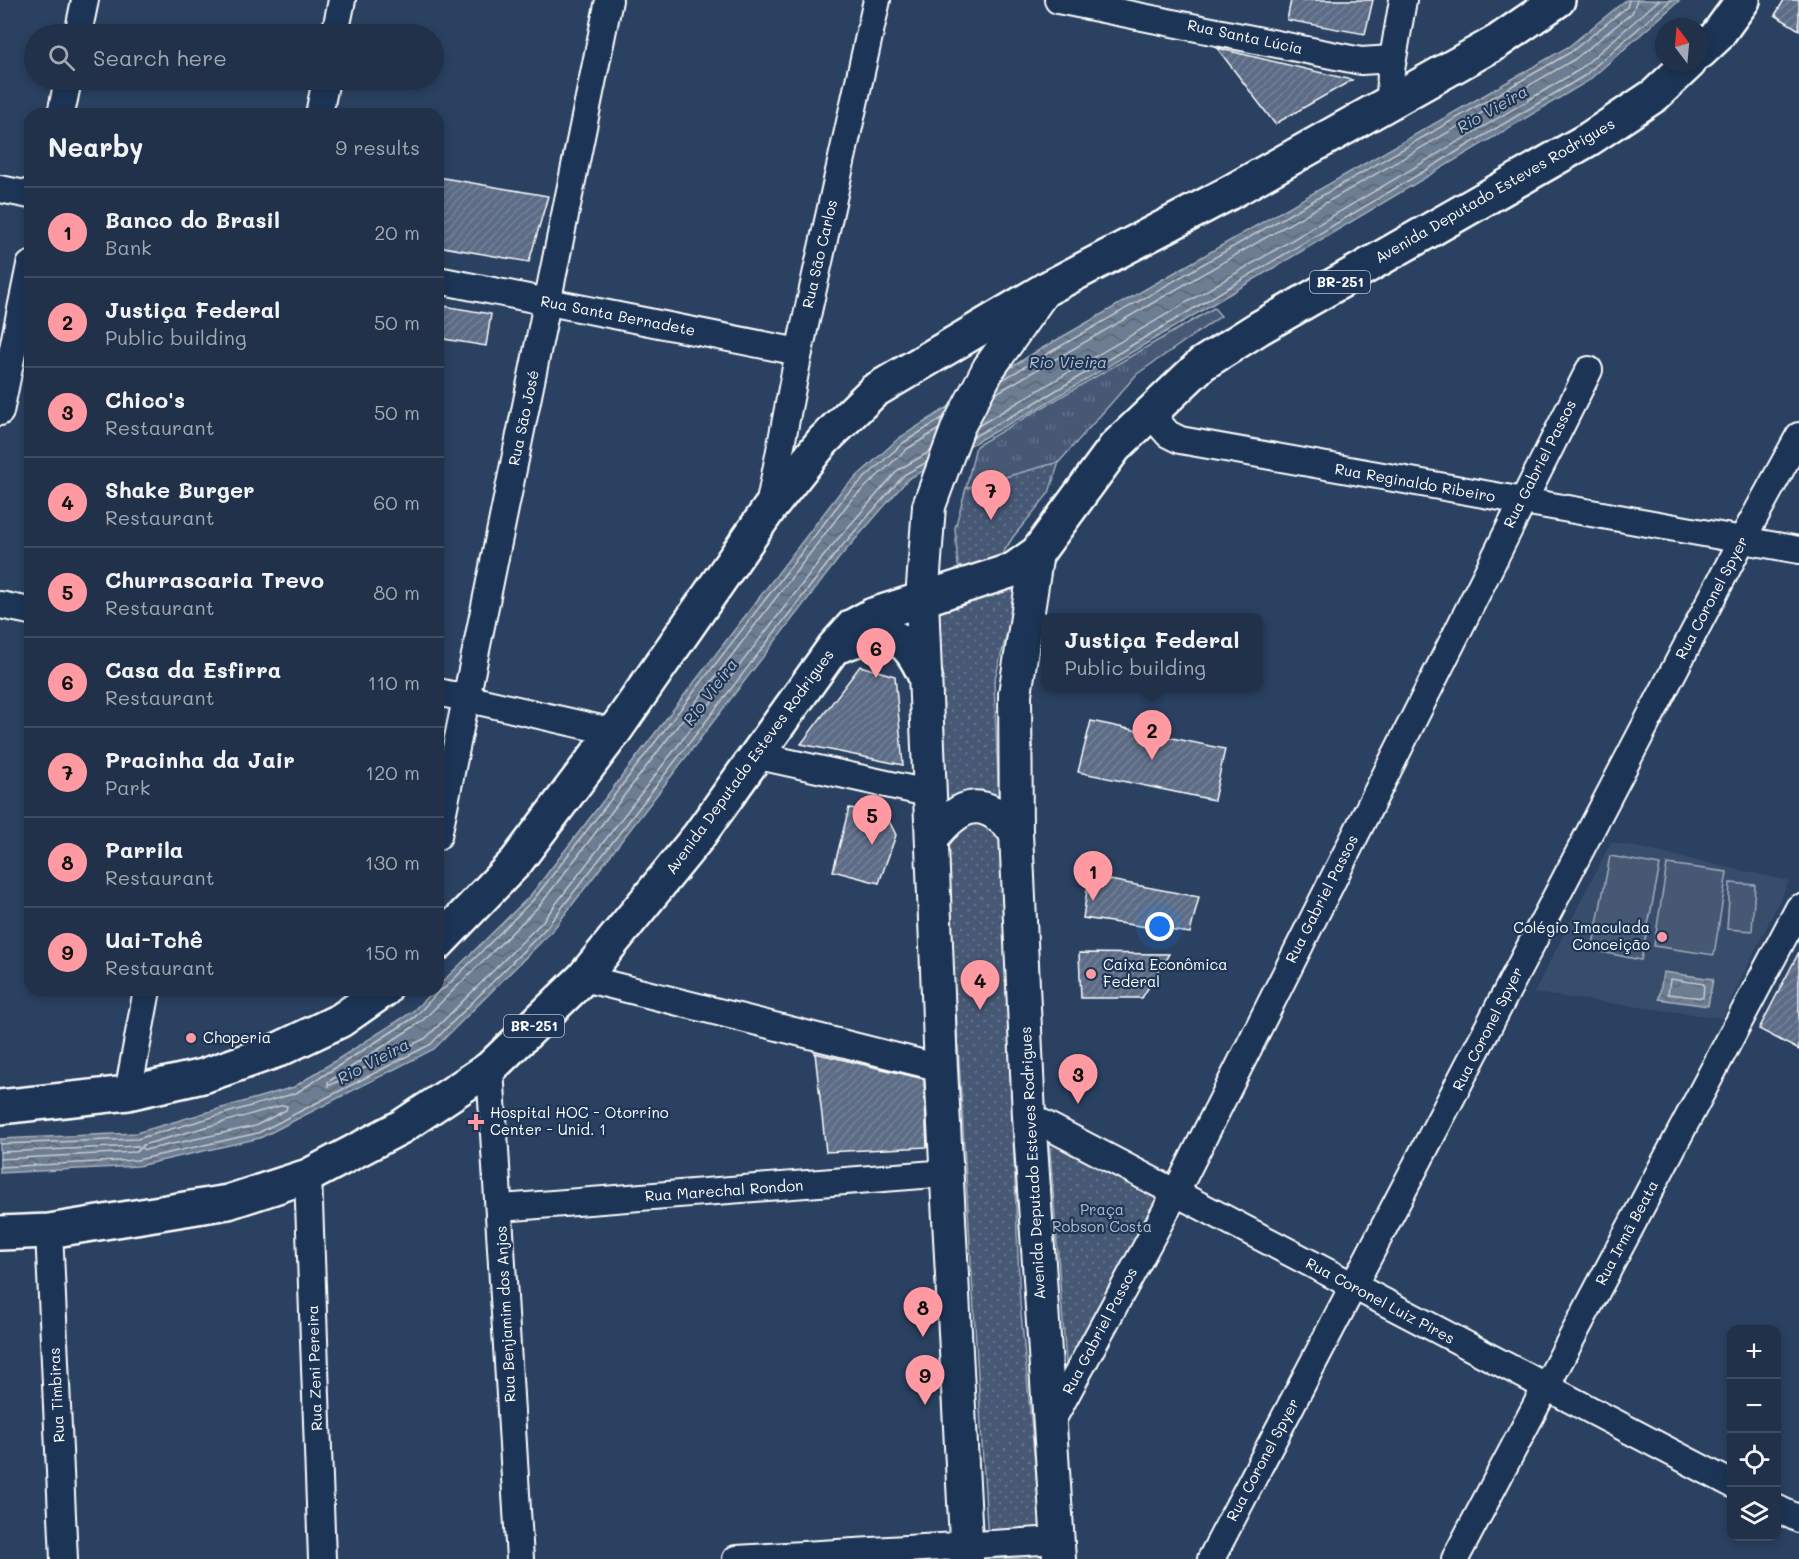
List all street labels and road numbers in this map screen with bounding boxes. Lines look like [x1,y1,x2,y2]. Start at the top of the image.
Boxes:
street label: Rua Santa Lúcia [1186,14,1305,58]
street label: Avenida Deputado Esteves Rodrigues [1371,113,1618,267]
street label: Rua São Carlos [797,197,841,310]
road number: BR-251 [1310,271,1370,293]
street label: Rua Santa Bernadete [539,290,697,340]
street label: Rua São José [503,368,543,467]
street label: Rua Gabriel Passos [1498,396,1580,531]
street label: Rua Reginaldo Ribeiro [1333,458,1497,506]
street label: Rua Coronel Spyer [1670,533,1752,662]
street label: Avenida Deputado Esteves Rodrigues [661,645,838,878]
street label: Rua Gabriel Passos [1280,831,1362,966]
street label: Rua Coronel Spyer [1447,963,1527,1094]
road number: BR-251 [504,1015,564,1037]
street label: Avenida Deputado Esteves Rodrigues [1015,1026,1049,1300]
street label: Rua Marechal Rondon [644,1174,804,1206]
street label: Rua Irmã Beata [1590,1177,1662,1288]
street label: Rua Benjamim dos Anjos [490,1225,520,1403]
street label: Rua Coronel Luiz Pires [1303,1252,1458,1348]
street label: Rua Gabriel Passos [1057,1263,1141,1398]
street label: Rua Zeni Pereira [302,1305,326,1431]
street label: Rua Timbiras [44,1347,68,1443]
street label: Rua Coronel Spyer [1221,1395,1303,1524]

